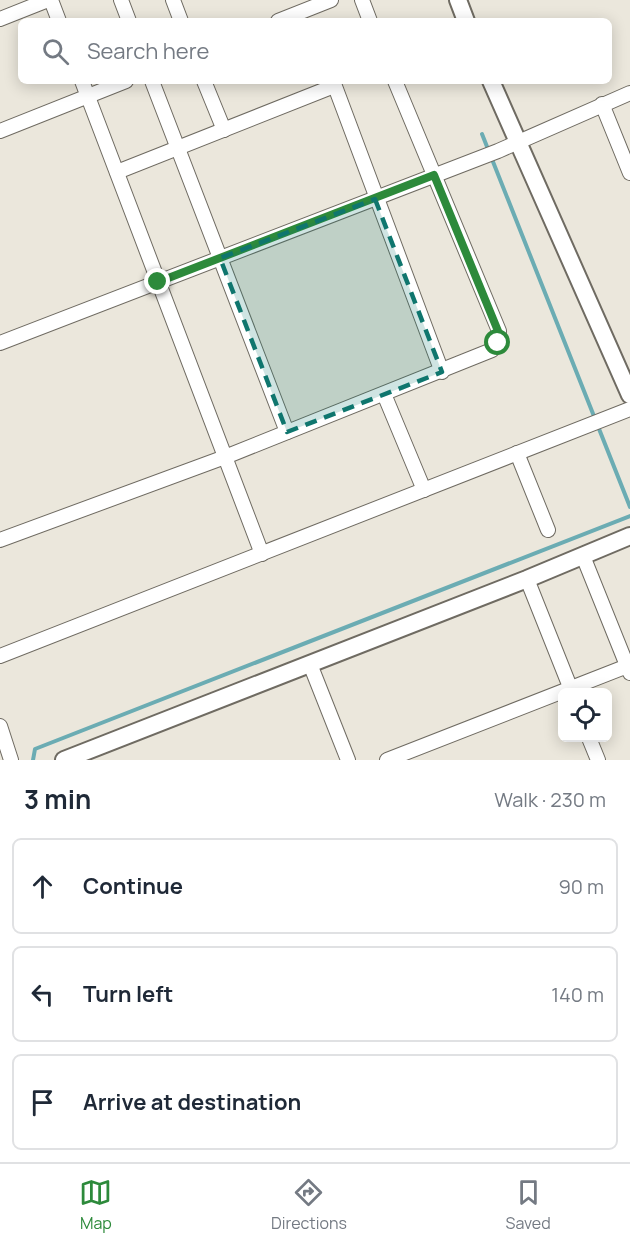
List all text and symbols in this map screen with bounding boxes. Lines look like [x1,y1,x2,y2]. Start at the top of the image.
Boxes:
search box [18,18,612,84]
icon: search [39,35,72,68]
text: Search here [87,36,209,66]
route end [144,268,170,294]
route start [484,329,510,355]
map controls [558,688,612,742]
button: locate [558,688,612,742]
text: 3 min [24,781,91,817]
text: Walk · 230 m [494,786,606,813]
icon: ahead [26,870,59,903]
text: Continue [83,871,183,901]
text: 90 m [558,873,604,900]
icon: left [26,978,59,1011]
text: Turn left [83,979,173,1009]
text: 140 m [551,981,604,1008]
icon: arrive [26,1086,59,1119]
text: Arrive at destination [83,1087,301,1117]
tab: Map [79,1176,112,1234]
tab: Directions [271,1176,347,1234]
tab: Saved [506,1176,551,1234]

